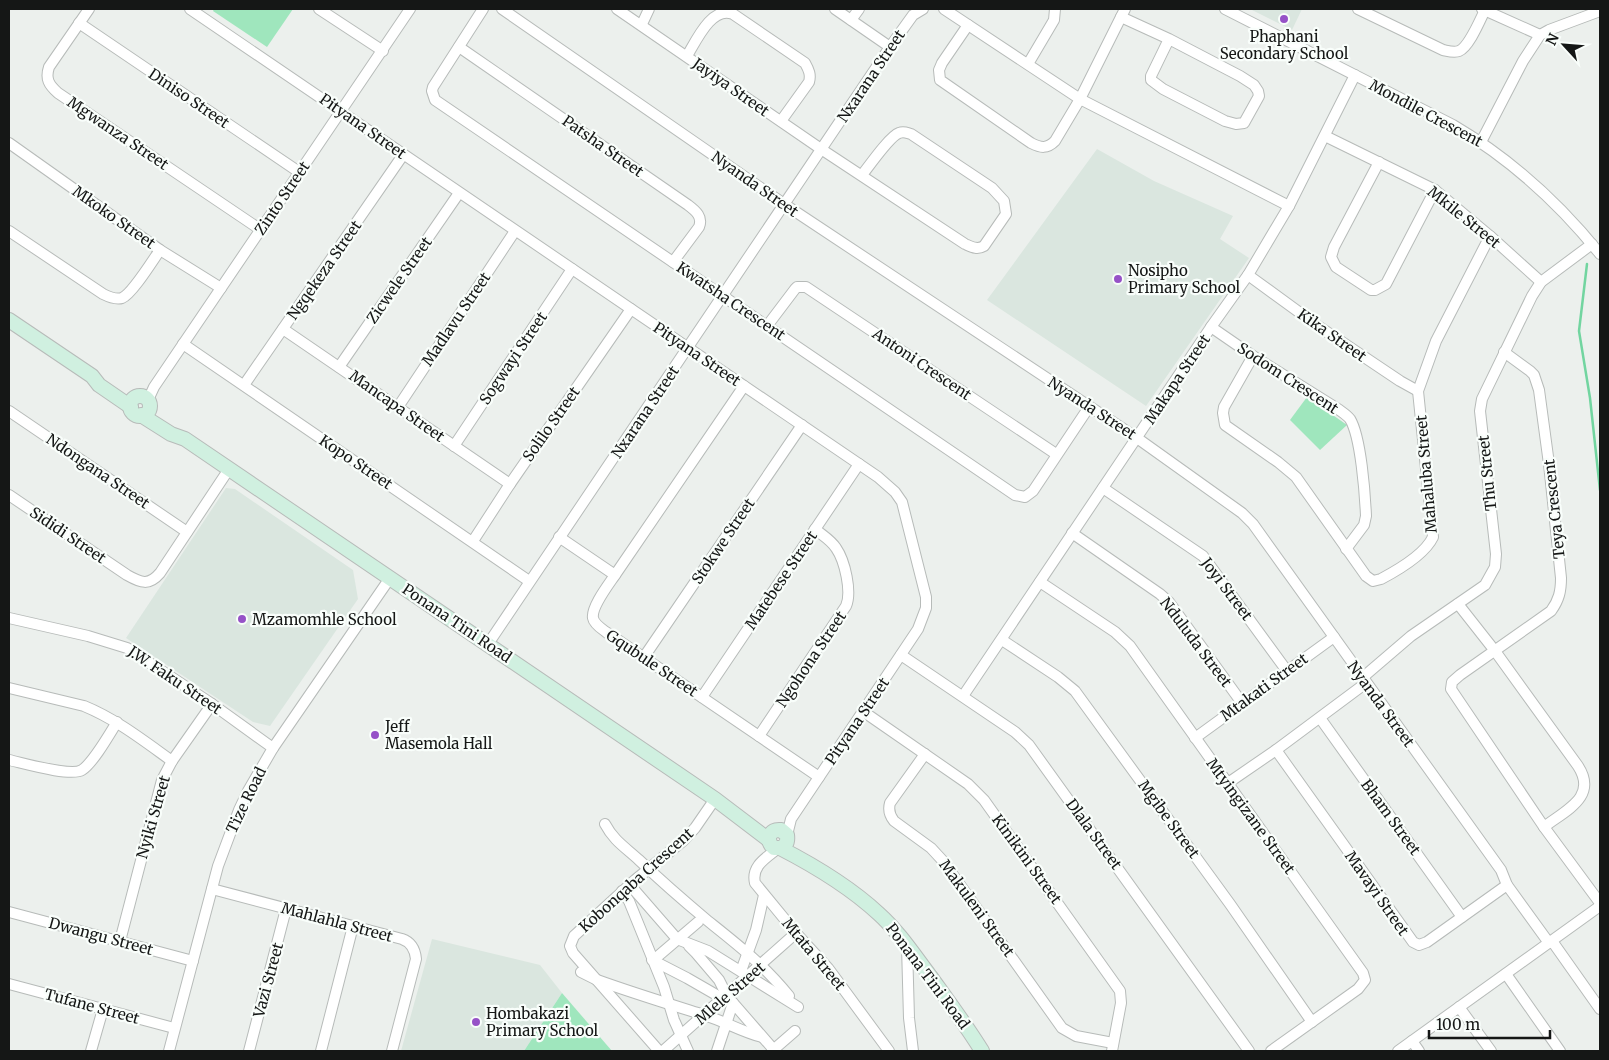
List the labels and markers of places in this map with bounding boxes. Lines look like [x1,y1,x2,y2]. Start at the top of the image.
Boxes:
marker: Phaphani Secondary School [1278,13,1290,25]
place label: Phaphani Secondary School [1220,27,1349,63]
place label: Nosipho Primary School [1128,261,1241,297]
marker: Nosipho Primary School [1112,273,1124,285]
place label: Mzamomhle School [252,610,397,629]
marker: Mzamomhle School [236,613,248,625]
place label: Jeff Masemola Hall [384,717,493,753]
marker: Jeff Masemola Hall [369,729,381,741]
place label: Hombakazi Primary School [486,1004,599,1040]
marker: Hombakazi Primary School [470,1016,482,1028]

